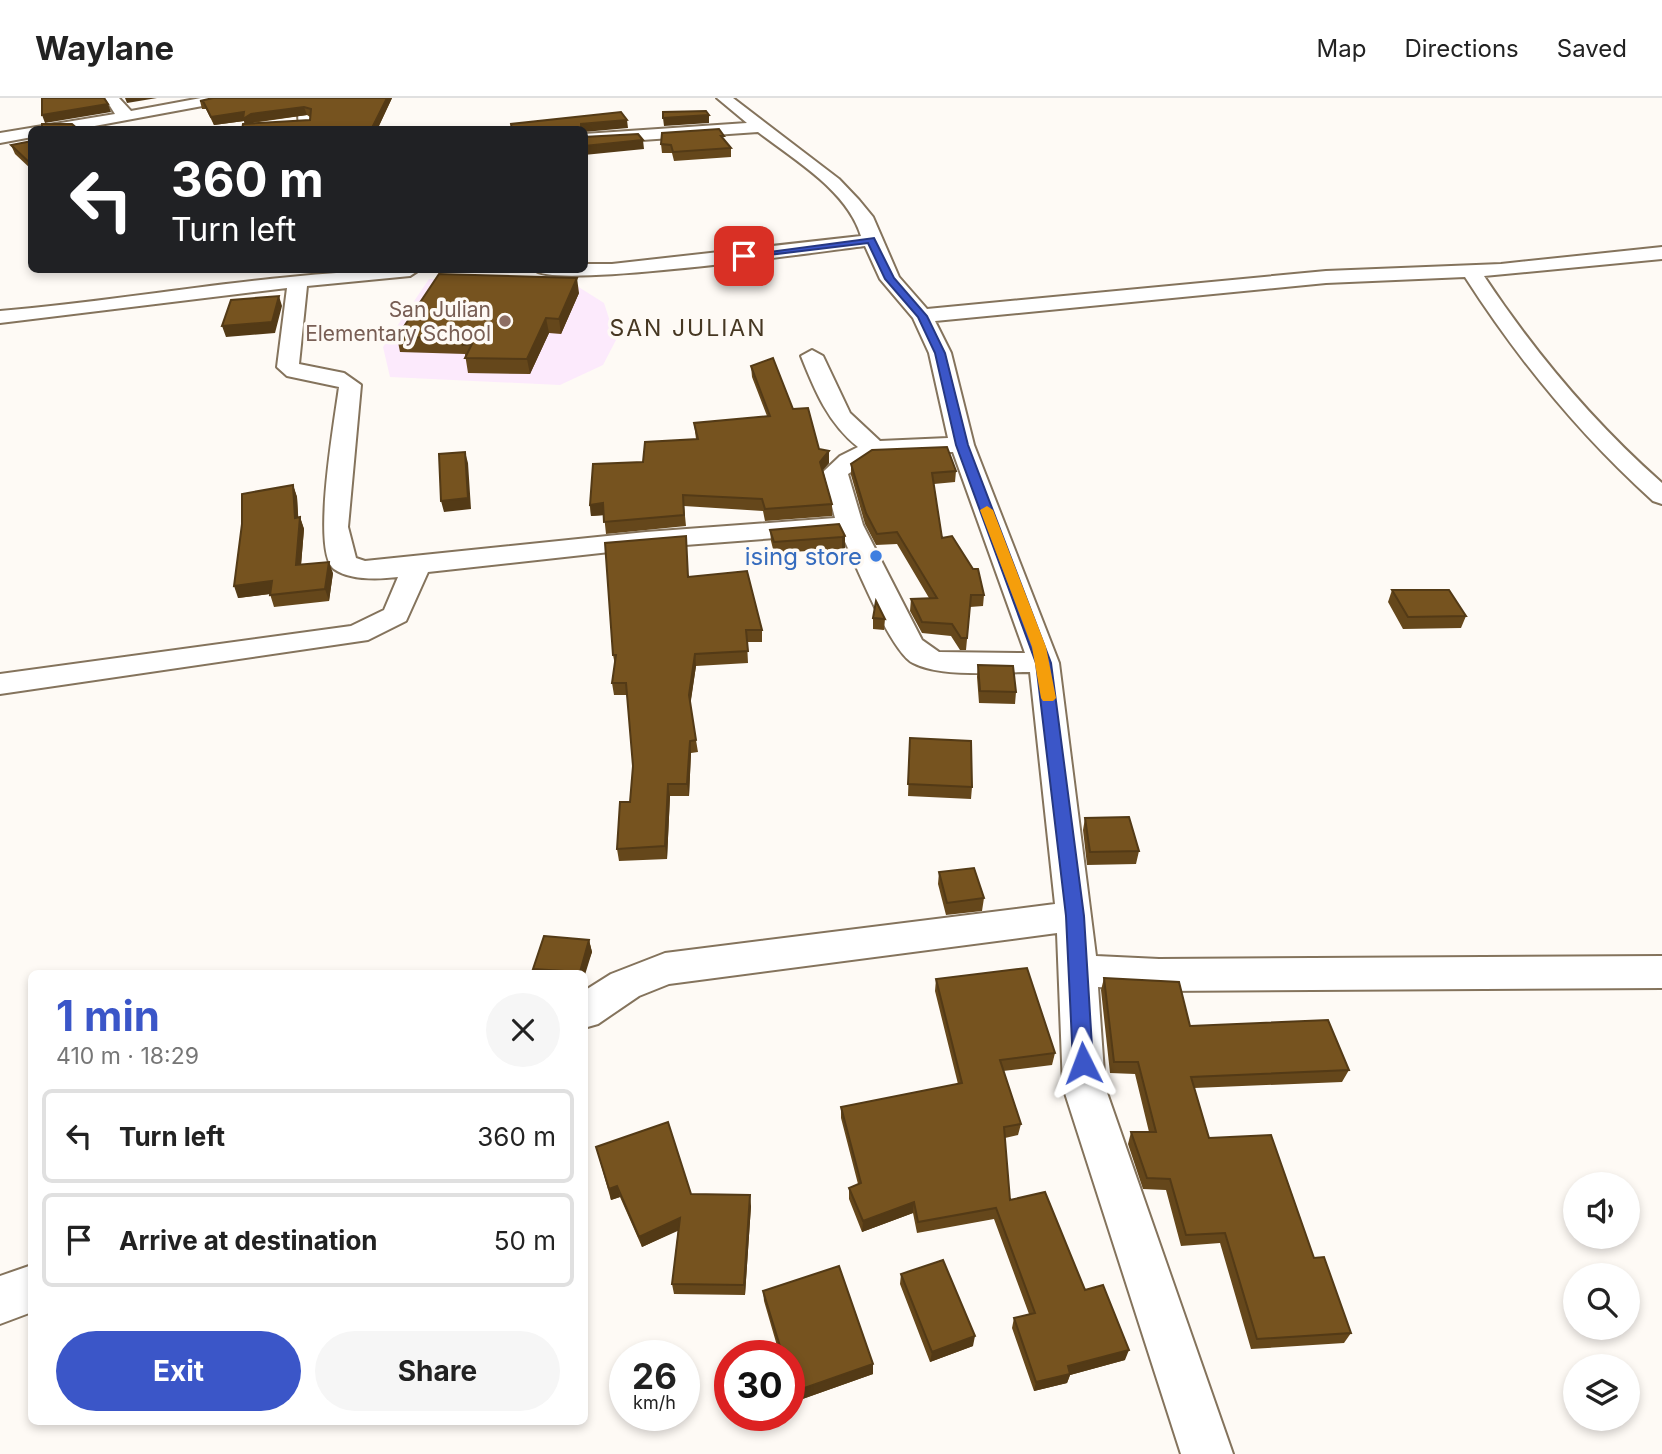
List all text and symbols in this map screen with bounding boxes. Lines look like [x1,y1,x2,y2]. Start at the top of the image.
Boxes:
text: Waylane [35,28,174,68]
text: Map [1317,34,1366,63]
text: Directions [1404,34,1519,63]
text: Saved [1557,34,1627,63]
text: 360 m [171,150,324,209]
icon: left [56,154,147,245]
text: Turn left [171,210,296,249]
pin [714,226,774,286]
icon: arrive [725,237,763,275]
place label: San Julian Elementary School [305,297,491,346]
marker: San Julian Elementary School [497,313,513,329]
district label: SAN JULIAN [609,314,767,342]
place label: ising store [745,542,862,571]
marker: ising store [868,548,884,564]
text: 1 min [56,990,160,1041]
button: close [486,993,560,1067]
position arrow [1046,1026,1120,1100]
text: 410 m · 18:29 [56,1042,199,1070]
icon: left [60,1117,98,1155]
text: Turn left [119,1121,225,1152]
text: 360 m [477,1121,556,1152]
map controls [1563,1172,1640,1431]
button: sound [1563,1172,1640,1249]
icon: arrive [60,1221,98,1259]
text: Arrive at destination [119,1225,378,1256]
text: 50 m [494,1225,556,1256]
button: search [1563,1263,1640,1340]
button: Exit [56,1331,301,1411]
button: Share [315,1331,560,1411]
speed limit sign: 30 [714,1340,805,1431]
button: layers [1563,1354,1640,1431]
text: 26 [632,1355,677,1397]
text: km/h [633,1392,676,1413]

